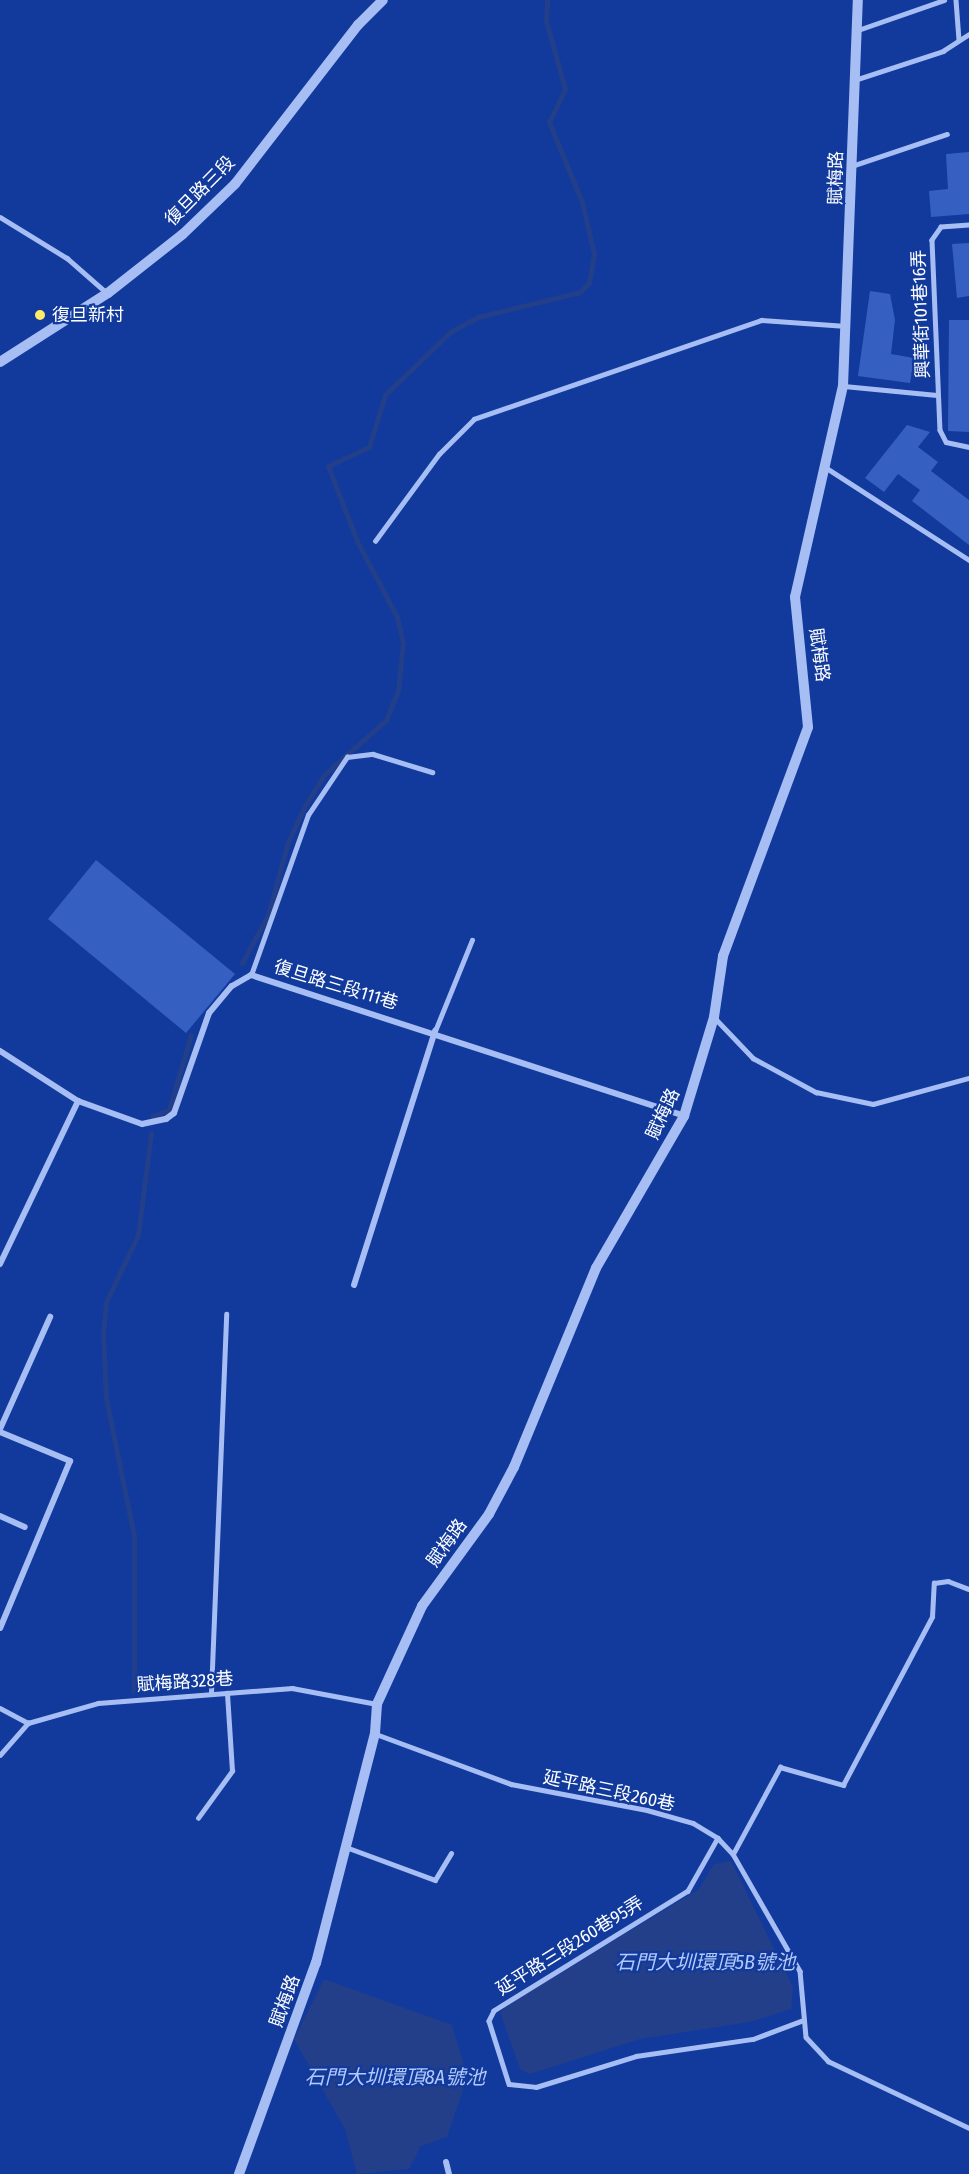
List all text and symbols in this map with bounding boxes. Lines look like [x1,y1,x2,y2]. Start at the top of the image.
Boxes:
street label: 賦梅路 [825,151,847,205]
street label: 復旦路三段 [161,152,239,230]
street label: 興華街101巷16弄 [908,249,934,379]
place label: 復旦新村 [52,304,124,326]
marker: 復旦新村 [33,308,47,322]
street label: 賦梅路 [805,627,833,683]
street label: 復旦路三段111巷 [271,956,401,1014]
street label: 賦梅路 [642,1085,684,1143]
street label: 賦梅路 [422,1515,472,1571]
street label: 賦梅路328巷 [136,1668,234,1696]
street label: 延平路三段260巷 [541,1766,677,1816]
street label: 延平路三段260巷95弄 [493,1892,647,2000]
water label: 石門大圳環頂5B號池 [615,1950,795,1974]
street label: 賦梅路 [266,1972,304,2030]
water label: 石門大圳環頂8A號池 [305,2065,485,2089]

